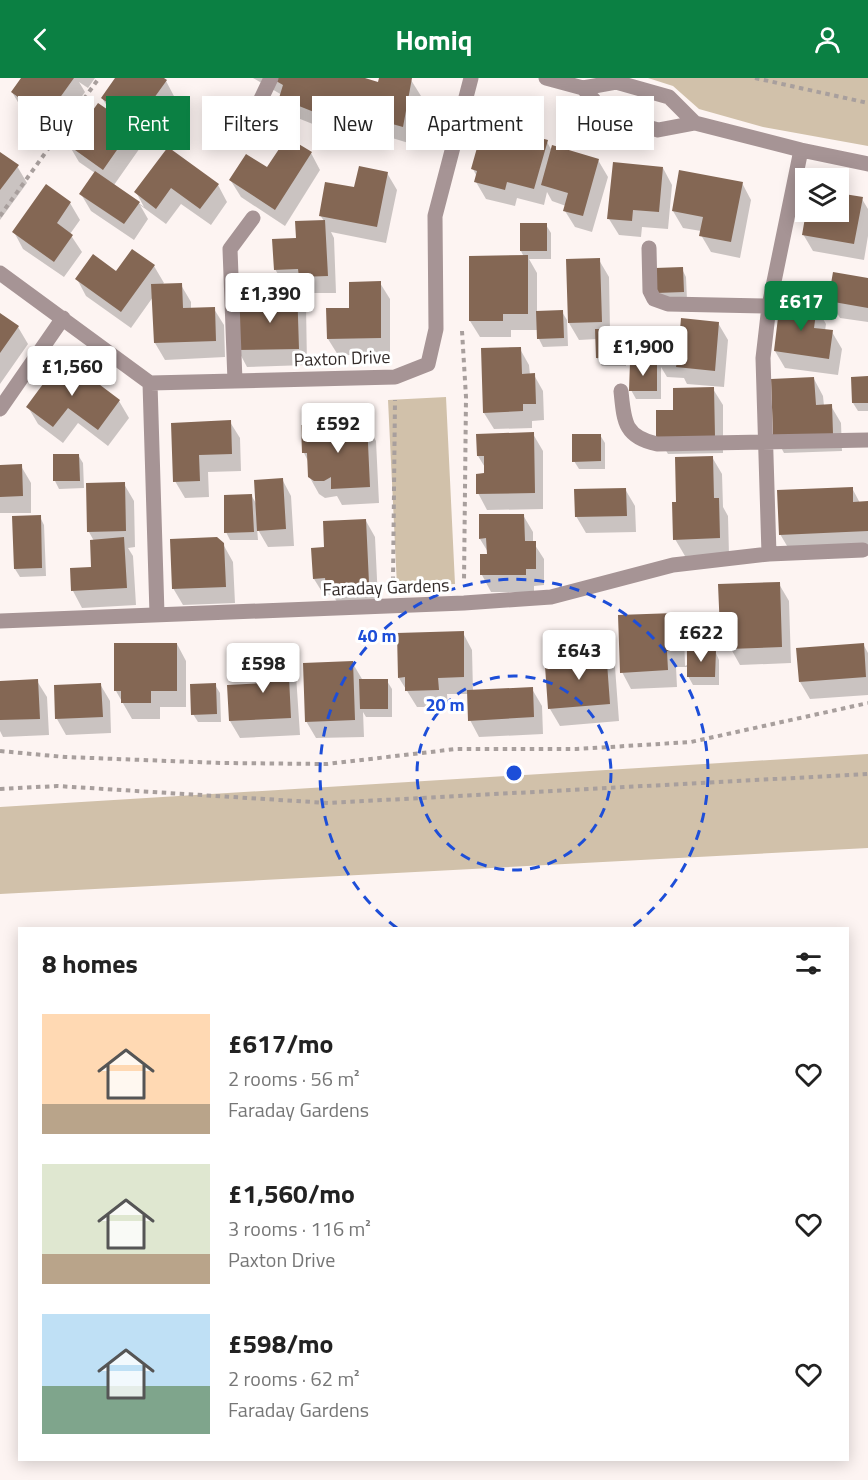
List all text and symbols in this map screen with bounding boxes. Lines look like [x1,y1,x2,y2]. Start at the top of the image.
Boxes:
text: Homiq [396,19,472,60]
icon: back [24,23,57,56]
icon: person [811,23,844,56]
chip: Buy [18,96,94,150]
chip: Rent [106,96,190,150]
chip: Filters [202,96,300,150]
chip: New [312,96,394,150]
chip: Apartment [406,96,544,150]
chip: House [556,96,654,150]
map controls [795,168,849,222]
button: layers [795,168,849,222]
pin: £1,390 [221,273,319,324]
text: £1,390 [239,277,301,308]
pin: £617 [765,281,837,332]
text: £617 [779,285,823,316]
pin: £1,900 [594,326,692,377]
text: £1,900 [612,330,674,361]
street label: Paxton Drive [293,343,391,373]
pin: £1,560 [23,346,121,397]
text: £1,560 [41,350,103,381]
pin: £592 [302,403,374,454]
text: £592 [316,407,360,438]
street label: Faraday Gardens [322,571,450,603]
pin: £622 [665,612,737,663]
text: £622 [679,616,723,647]
text: 40 m [357,622,397,649]
pin: £643 [543,630,615,681]
text: £643 [557,634,601,665]
pin: £598 [227,643,299,694]
text: £598 [241,647,285,678]
text: 20 m [425,691,465,718]
centre of rings [504,763,524,783]
text: 8 homes [42,944,138,983]
icon: filters [792,947,825,980]
text: £617/mo [228,1024,333,1063]
icon: home [90,1038,162,1110]
icon: heart [792,1058,825,1091]
text: 2 rooms · 56 m² [228,1063,360,1094]
text: Faraday Gardens [228,1094,369,1125]
text: £1,560/mo [228,1174,355,1213]
icon: home [90,1188,162,1260]
icon: heart [792,1208,825,1241]
text: 3 rooms · 116 m² [228,1213,371,1244]
text: Paxton Drive [228,1244,335,1275]
text: £598/mo [228,1324,333,1363]
icon: home [90,1338,162,1410]
icon: heart [792,1358,825,1391]
text: 2 rooms · 62 m² [228,1363,360,1394]
text: Faraday Gardens [228,1394,369,1425]

